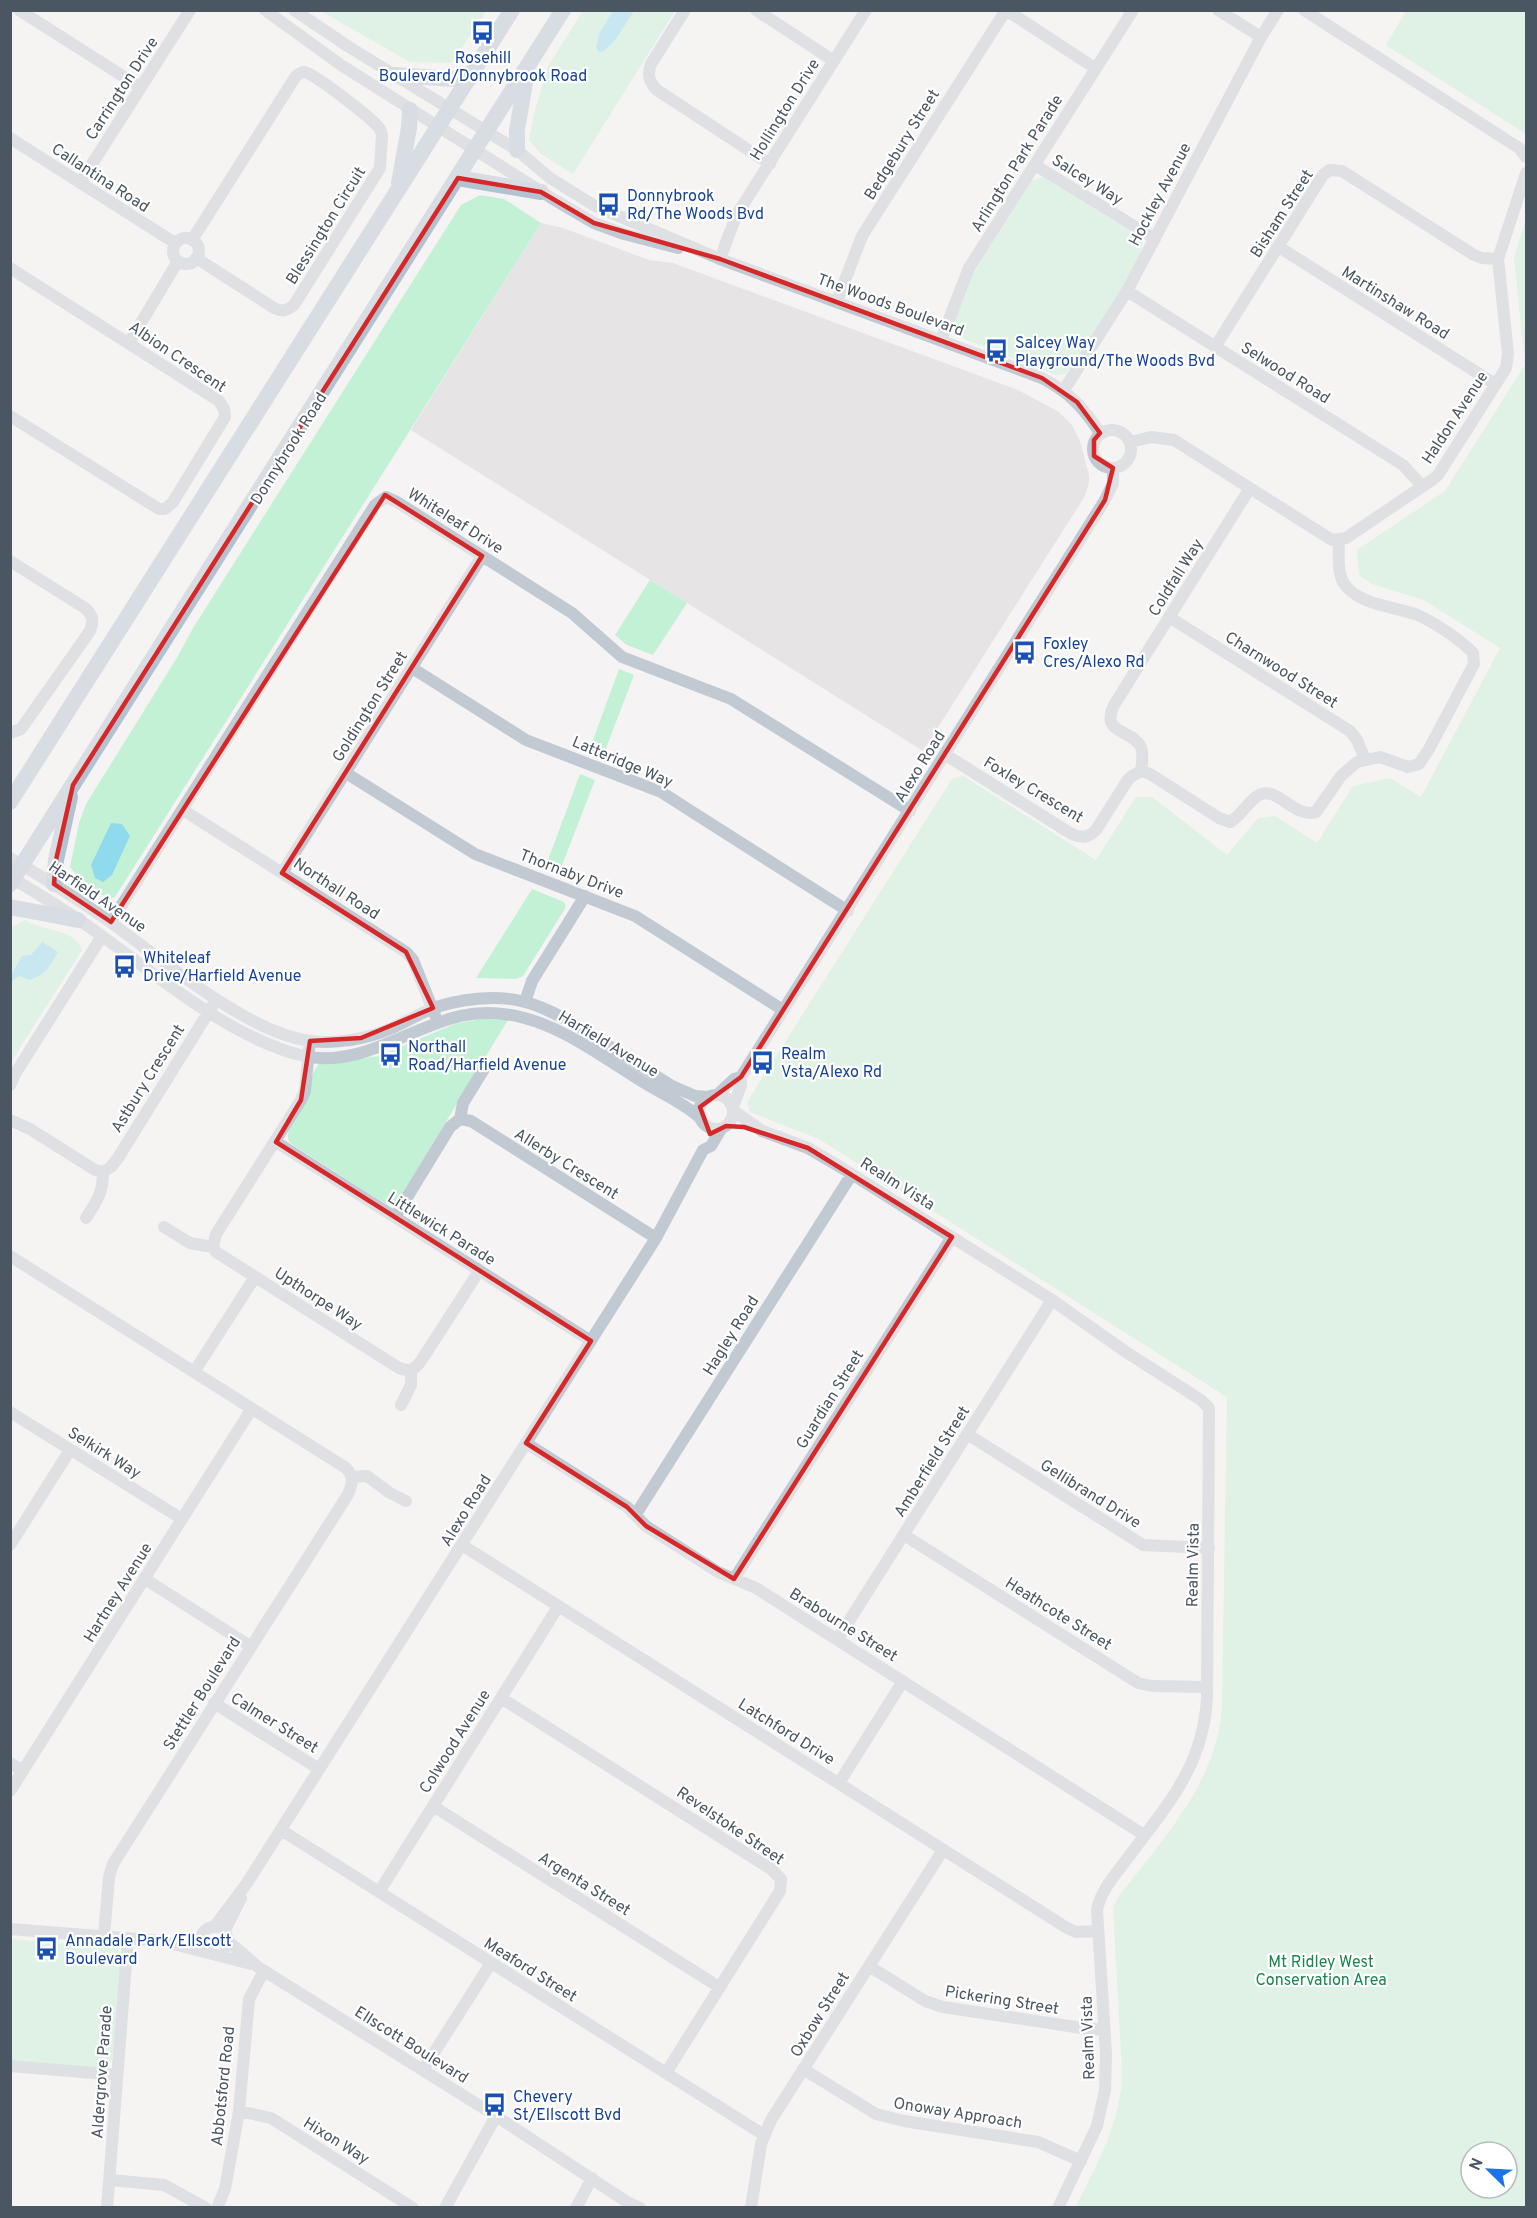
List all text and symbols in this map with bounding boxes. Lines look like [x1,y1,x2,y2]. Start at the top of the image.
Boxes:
bus stop icon: Rosehill Boulevard/Donnybrook Road [470,19,496,45]
street label: Carrington Drive [82,34,163,144]
place label: Rosehill Boulevard/Donnybrook Road [379,49,587,87]
street label: Hollington Drive [746,55,825,165]
street label: Bedgebury Street [861,86,945,204]
street label: Arlington Park Parade [967,92,1068,237]
street label: Callantina Road [47,140,153,218]
street label: Hockley Avenue [1125,140,1196,250]
street label: Salcey Way [1048,151,1126,210]
street label: Blessington Circuit [282,163,371,289]
street label: Bisham Street [1247,166,1319,262]
place label: Donnybrook Rd/The Woods Bvd [627,187,764,225]
bus stop icon: Donnybrook Rd/The Woods Bvd [596,191,622,217]
street label: Martinshaw Road [1337,263,1453,345]
street label: The Woods Boulevard [814,270,966,342]
street label: Albion Crescent [124,318,229,398]
place label: Salcey Way Playground/The Woods Bvd [1015,334,1215,372]
bus stop icon: Salcey Way Playground/The Woods Bvd [984,338,1010,364]
street label: Selwood Road [1237,338,1333,409]
street label: Haldon Avenue [1418,368,1493,468]
street label: Donnybrook Road [247,389,332,509]
street label: Whiteleaf Drive [403,484,507,559]
street label: Coldfall Way [1145,535,1208,621]
street label: Charnwood Street [1221,628,1341,713]
place label: Foxley Cres/Alexo Rd [1043,635,1145,673]
bus stop icon: Foxley Cres/Alexo Rd [1012,639,1038,665]
street label: Goldington Street [329,648,413,766]
street label: Alexo Road [891,728,951,807]
street label: Latteridge Way [569,733,676,793]
street label: Foxley Crescent [979,753,1087,828]
street label: Thornaby Drive [516,846,626,904]
street label: Northall Road [289,854,383,925]
street label: Harfield Avenue [44,858,150,938]
place label: Whiteleaf Drive/Harfield Avenue [143,949,301,987]
bus stop icon: Whiteleaf Drive/Harfield Avenue [112,953,138,979]
street label: Harfield Avenue [554,1007,662,1083]
street label: Astbury Crescent [107,1021,190,1137]
place label: Northall Road/Harfield Avenue [408,1038,566,1076]
bus stop icon: Northall Road/Harfield Avenue [377,1042,403,1068]
place label: Realm Vsta/Alexo Rd [781,1045,882,1083]
bus stop icon: Realm Vsta/Alexo Rd [750,1049,776,1075]
street label: Allerby Crescent [510,1125,622,1205]
street label: Realm Vista [856,1154,938,1215]
street label: Littlewick Parade [383,1188,499,1271]
street label: Upthorpe Way [270,1264,366,1336]
street label: Hagley Road [699,1293,764,1380]
street label: Guardian Street [792,1347,869,1453]
street label: Amberfield Street [890,1403,975,1522]
street label: Selkirk Way [64,1423,144,1484]
street label: Gellibrand Drive [1036,1456,1144,1534]
street label: Alexo Road [437,1472,497,1551]
street label: Realm Vista [1183,1523,1205,1607]
street label: Hartney Avenue [80,1539,157,1647]
street label: Heathcote Street [1001,1574,1115,1656]
street label: Brabourne Street [785,1584,901,1667]
street label: Stettler Boulevard [160,1633,246,1755]
street label: Colwood Avenue [416,1686,496,1798]
street label: Calmer Street [226,1689,321,1759]
street label: Latchford Drive [734,1695,838,1770]
street label: Revelstoke Street [672,1783,788,1870]
street label: Argenta Street [534,1848,634,1921]
place label: Annadale Park/Ellscott Boulevard [65,1932,232,1970]
street label: Meaford Street [480,1934,580,2007]
bus stop icon: Annadale Park/Ellscott Boulevard [34,1936,60,1962]
park label: Mt Ridley West Conservation Area [1255,1953,1387,1991]
street label: Oxbow Street [787,1969,855,2061]
street label: Pickering Street [943,1982,1060,2020]
street label: Realm Vista [1078,1996,1100,2080]
street label: Ellscott Boulevard [350,2003,471,2089]
street label: Aldergrove Parade [88,2005,118,2139]
street label: Abbotsford Road [208,2025,240,2147]
place label: Chevery St/Ellscott Bvd [513,2088,621,2126]
bus stop icon: Chevery St/Ellscott Bvd [482,2092,508,2118]
street label: Onoway Approach [892,2094,1024,2134]
street label: Hixon Way [299,2114,373,2170]
north arrow [1459,2140,1519,2200]
text: N [1466,2155,1489,2174]

